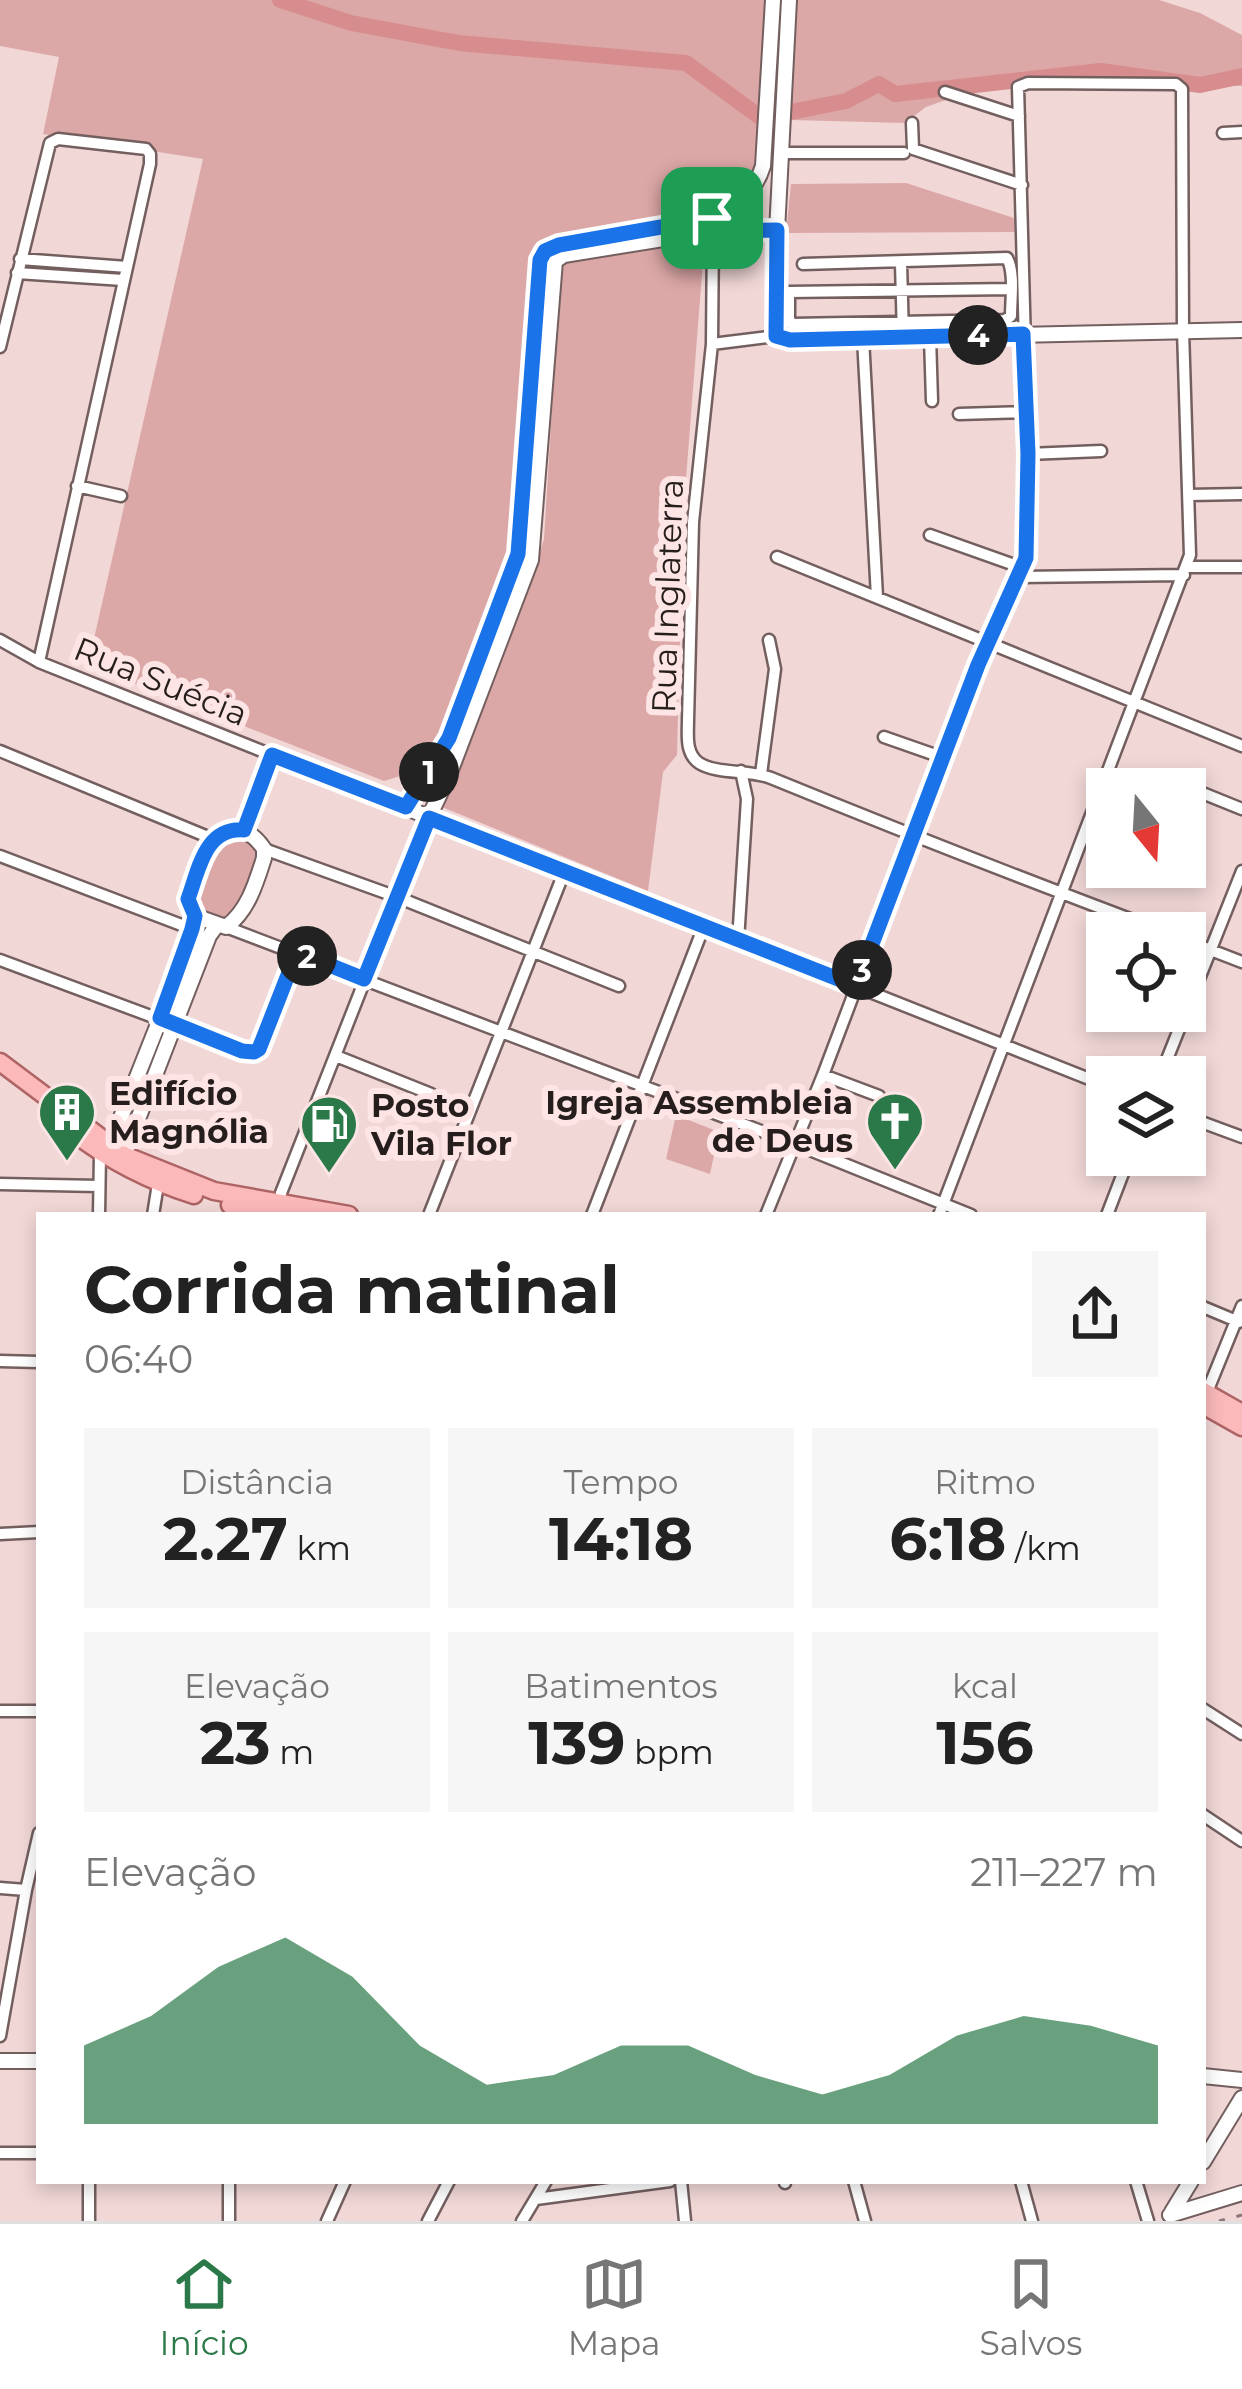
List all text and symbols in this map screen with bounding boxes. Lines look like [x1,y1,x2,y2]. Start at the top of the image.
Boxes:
pin [661,167,763,269]
icon: arrive [679,185,745,251]
pin: 4 [948,305,1008,365]
text: 4 [967,315,989,355]
street label: Rua Inglaterra [643,478,691,714]
street label: Rua Suécia [69,628,253,734]
pin: 1 [399,742,459,802]
text: 1 [423,752,435,792]
north arrow [1086,768,1206,888]
map controls [1086,768,1206,1176]
button: locate [1086,912,1206,1032]
pin: 2 [277,926,337,986]
text: 2 [297,936,317,976]
pin: 3 [832,940,892,1000]
text: 3 [852,950,872,990]
button: layers [1086,1056,1206,1176]
place label: Edifício Magnólia [109,1073,269,1151]
building icon: Edifício Magnólia [36,1081,98,1163]
place label: Igreja Assembleia de Deus [545,1082,853,1160]
place label: Posto Vila Flor [370,1085,512,1163]
church icon: Igreja Assembleia de Deus [864,1090,926,1172]
fuel station icon: Posto Vila Flor [298,1093,360,1175]
text: Corrida matinal [84,1249,620,1330]
button: share [1032,1251,1158,1377]
text: 06:40 [84,1335,193,1383]
text: Distância [180,1462,334,1502]
text: Tempo [563,1462,679,1502]
text: Ritmo [934,1462,1036,1502]
text: 2.27 [163,1502,288,1575]
text: 14:18 [549,1502,693,1575]
text: 6:18 [889,1502,1006,1575]
text: km [288,1528,351,1568]
text: /km [1006,1528,1081,1568]
text: Elevação [184,1666,330,1706]
text: Batimentos [524,1666,718,1706]
text: kcal [952,1666,1018,1706]
text: 23 [200,1706,271,1779]
text: 139 [528,1706,625,1779]
text: 156 [936,1706,1034,1779]
text: m [271,1732,314,1772]
text: bpm [625,1732,714,1772]
text: Elevação [84,1848,257,1896]
text: 211–227 m [970,1848,1158,1896]
tab: Início [160,2251,249,2363]
tab: Mapa [568,2251,660,2363]
tab: Salvos [980,2251,1082,2363]

